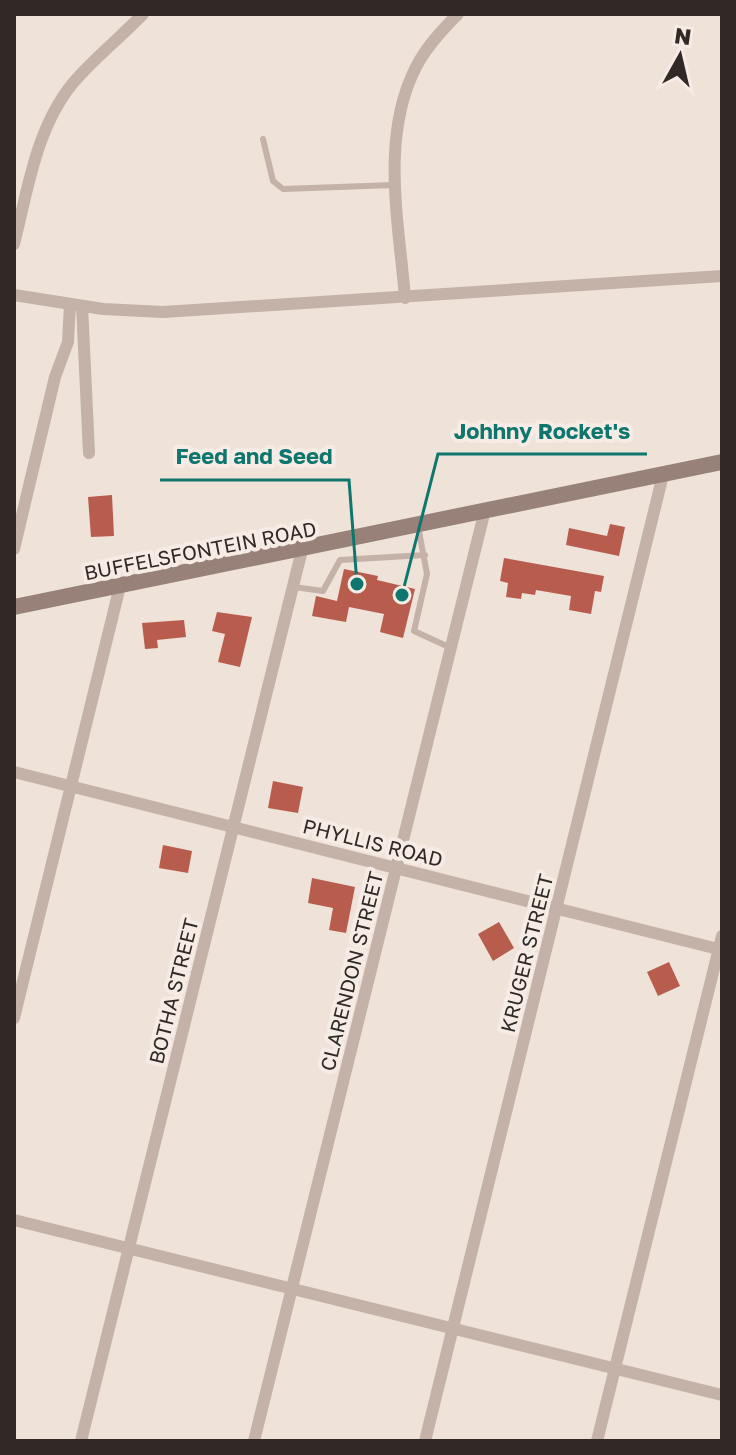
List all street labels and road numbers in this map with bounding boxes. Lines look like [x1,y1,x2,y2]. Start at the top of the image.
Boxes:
street label: BUFFELSFONTEIN ROAD [82,516,318,584]
street label: PHYLLIS ROAD [301,813,445,871]
street label: CLARENDON STREET [315,869,387,1073]
street label: KRUGER STREET [495,871,557,1035]
street label: BOTHA STREET [143,916,203,1066]

